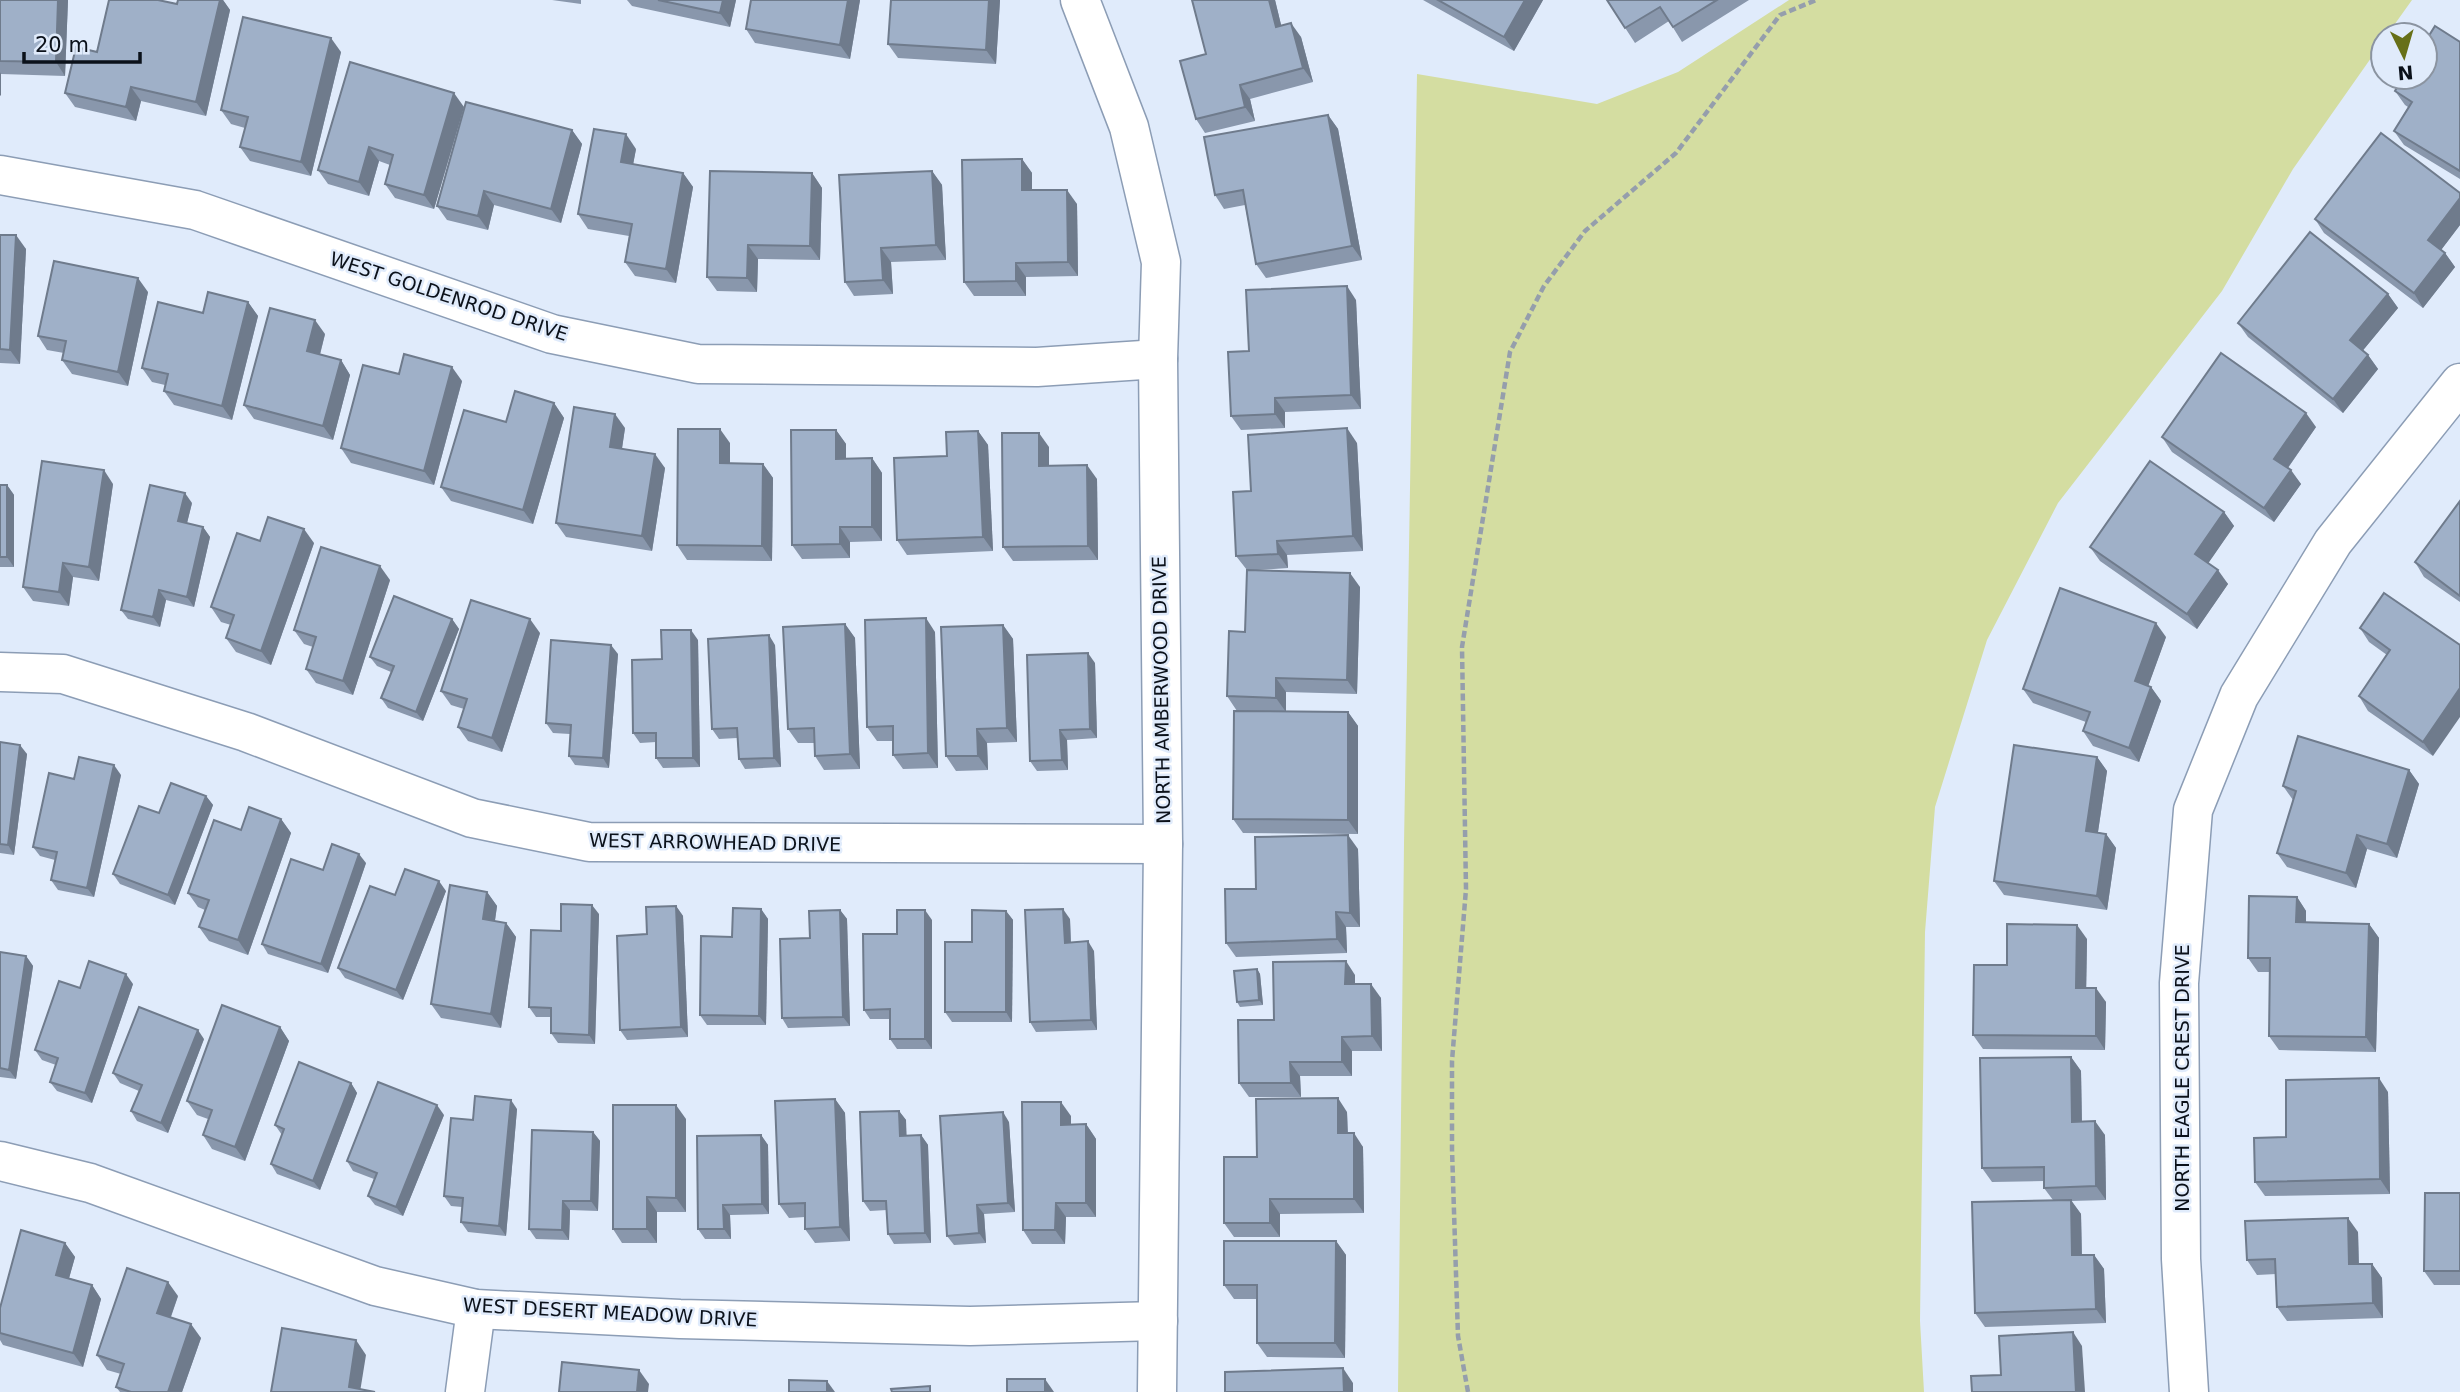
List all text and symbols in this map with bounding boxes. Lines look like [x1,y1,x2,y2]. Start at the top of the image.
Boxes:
scale bar [24,21,140,65]
north arrow [2369,21,2439,91]
text: 20 m [35,33,89,57]
text: N [2397,61,2414,85]
street label: WEST GOLDENROD DRIVE [327,247,571,345]
street label: NORTH AMBERWOOD DRIVE [1148,556,1174,824]
street label: WEST ARROWHEAD DRIVE [589,829,841,855]
street label: NORTH EAGLE CREST DRIVE [2171,944,2193,1212]
street label: WEST DESERT MEADOW DRIVE [462,1293,758,1331]

